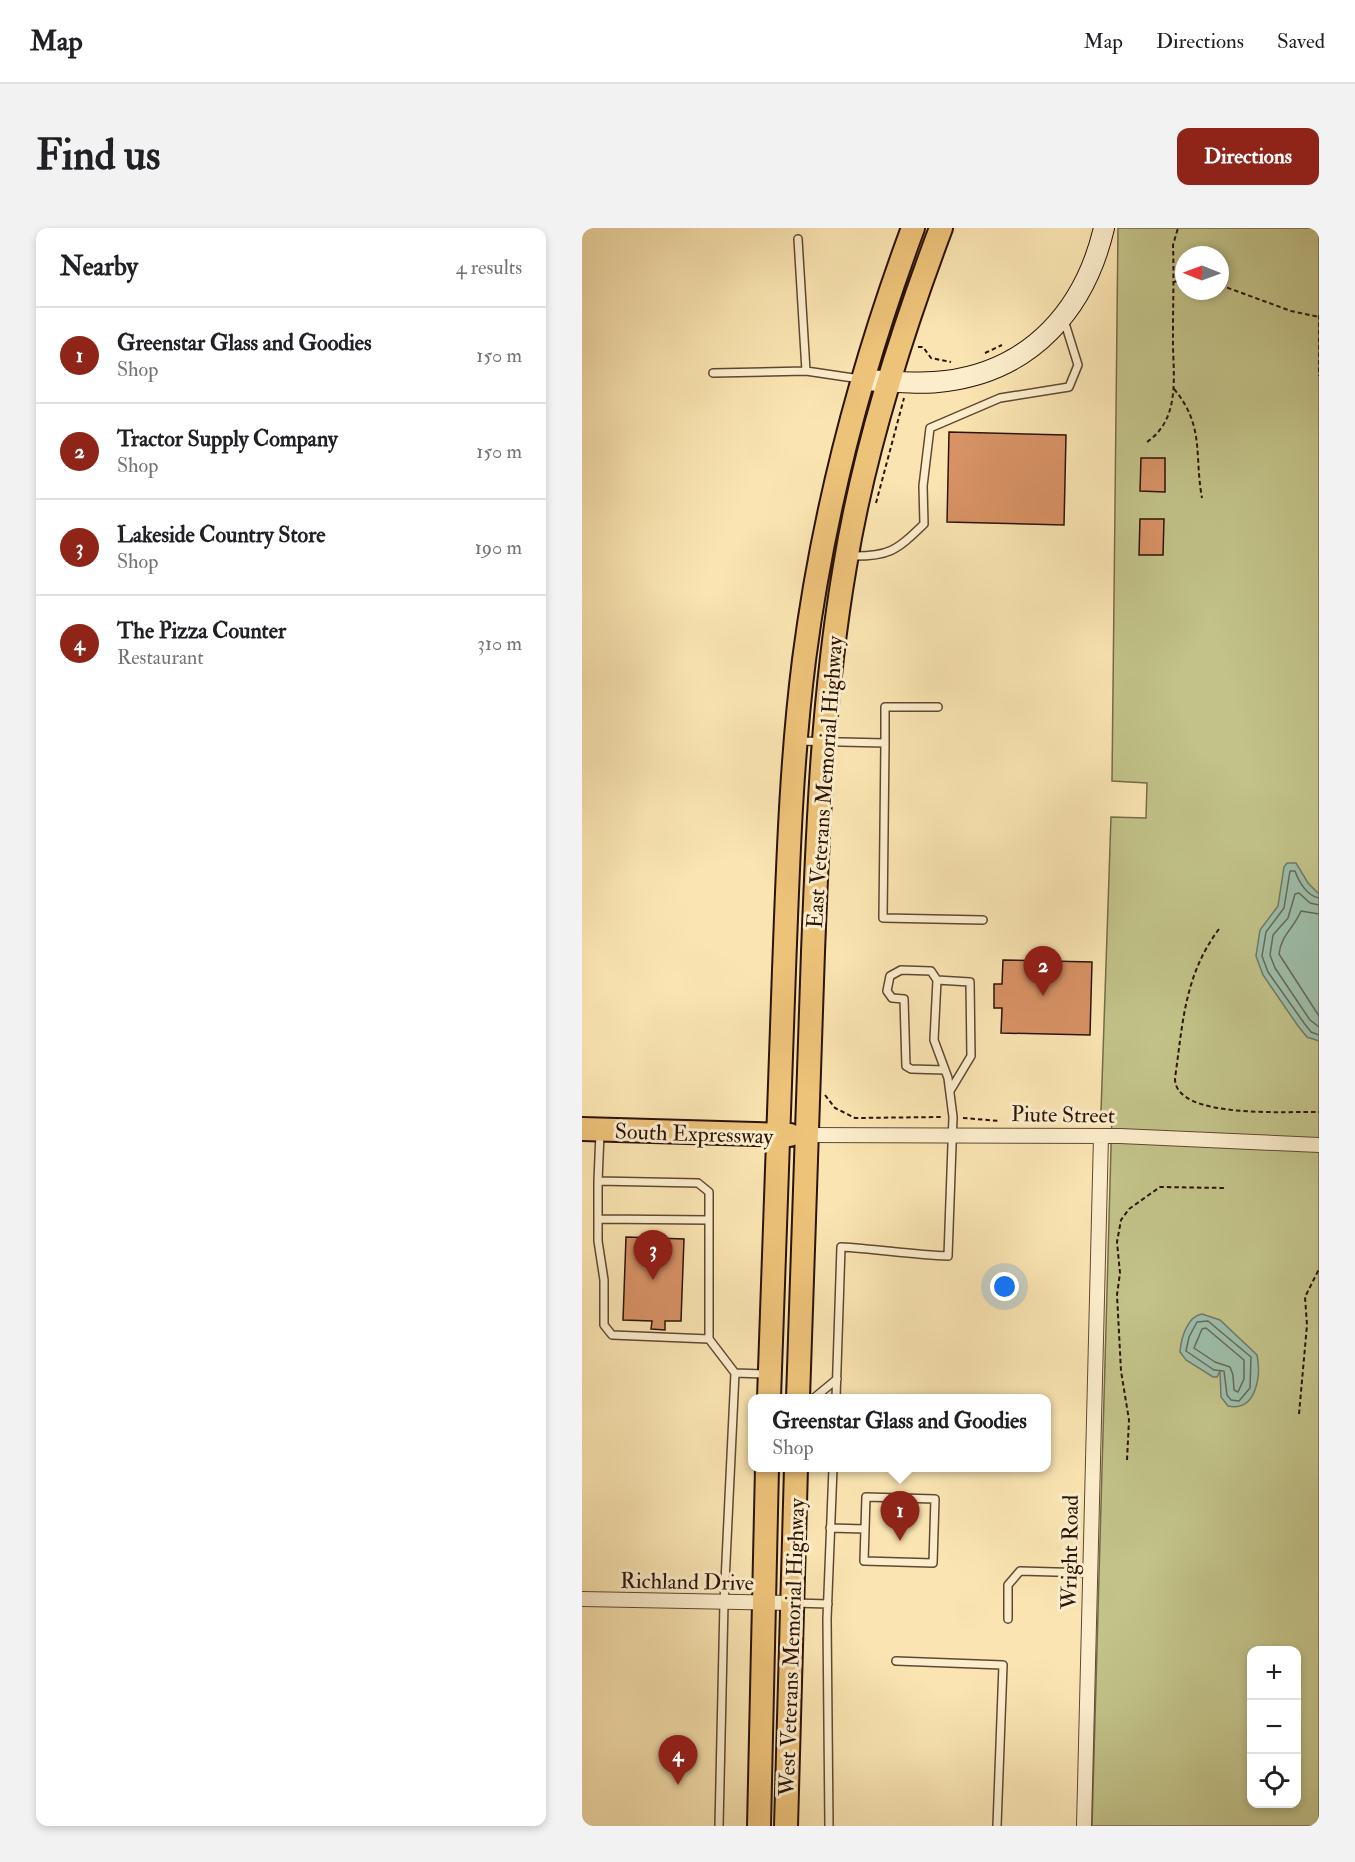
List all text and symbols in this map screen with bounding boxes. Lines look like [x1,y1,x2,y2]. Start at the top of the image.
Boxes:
text: Map [30,24,83,59]
text: Map [1083,28,1123,55]
text: Directions [1156,28,1244,55]
text: Saved [1277,28,1325,55]
button: Directions [1177,128,1319,185]
text: Find us [36,130,160,182]
north arrow [1175,246,1229,300]
text: Nearby [60,251,138,283]
text: 4 results [456,255,522,280]
text: Greenstar Glass and Goodies [117,329,372,357]
text: 1 [76,343,83,368]
text: 150 m [476,343,522,368]
text: Shop [117,357,158,382]
text: Tractor Supply Company [117,425,338,453]
text: 2 [74,439,85,464]
text: 150 m [476,439,522,464]
text: Shop [117,453,158,478]
text: Lakeside Country Store [117,521,325,549]
text: 3 [76,535,83,560]
text: 190 m [475,535,522,560]
text: Shop [117,549,158,574]
text: The Pizza Counter [117,617,286,645]
text: 4 [74,631,85,656]
text: 310 m [477,631,522,656]
street label: East Veterans Memorial Highway [801,635,849,929]
text: Restaurant [117,645,204,670]
pin: 2 [1024,946,1062,996]
street label: Piute Street [1011,1100,1115,1130]
street label: South Expressway [614,1117,774,1152]
pin: 3 [634,1230,672,1280]
your location [990,1272,1019,1301]
popup [748,1394,1051,1472]
text: Greenstar Glass and Goodies [772,1407,1027,1435]
text: Shop [772,1435,814,1460]
pin: 1 [880,1492,920,1541]
street label: Wright Road [1055,1494,1085,1611]
street label: West Veterans Memorial Highway [773,1497,811,1797]
street label: Richland Drive [620,1567,754,1597]
map controls [1247,1646,1301,1808]
button: + [1247,1646,1301,1700]
button: − [1247,1700,1301,1754]
pin: 4 [658,1736,698,1785]
button: locate [1247,1754,1301,1808]

